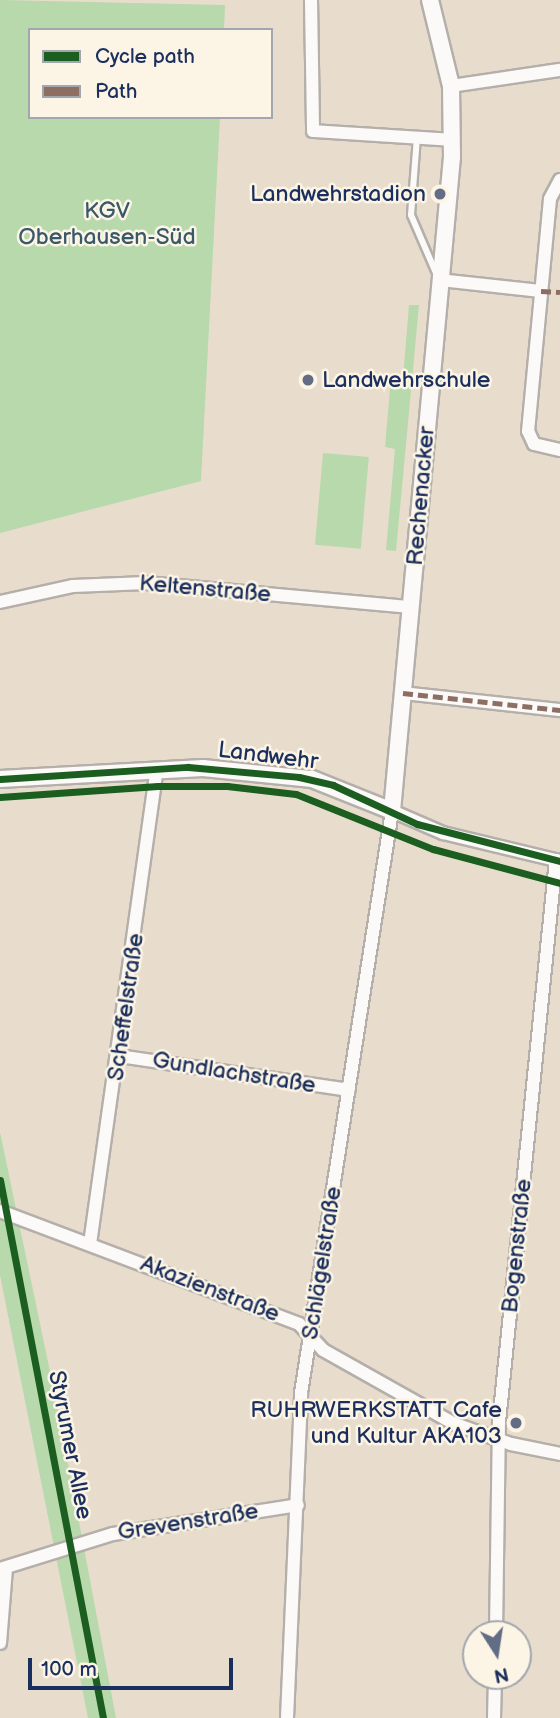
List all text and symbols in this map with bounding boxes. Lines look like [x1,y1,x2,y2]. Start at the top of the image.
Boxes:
legend [28,28,273,119]
text: Cycle path [95,44,195,69]
text: Path [95,79,137,104]
place label: Landwehrstadion [250,180,426,208]
marker: Landwehrstadion [432,186,448,202]
park label: KGV Oberhausen-Süd [18,197,196,251]
place label: Landwehrschule [322,366,490,394]
marker: Landwehrschule [300,372,316,388]
street label: Rechenacker [401,425,441,567]
street label: Keltenstraße [138,569,272,609]
street label: Landwehr [216,736,320,776]
street label: Scheffelstraße [102,931,150,1083]
street label: Gundlachstraße [150,1046,318,1100]
street label: Bogenstraße [496,1178,538,1314]
street label: Schlägelstraße [296,1184,348,1342]
street label: Akazienstraße [137,1250,283,1328]
street label: Styrumer Allee [42,1368,98,1522]
place label: RUHRWERKSTATT Cafe und Kultur AKA103 [250,1396,502,1450]
marker: RUHRWERKSTATT Cafe und Kultur AKA103 [508,1415,524,1431]
street label: Grevenstraße [116,1497,260,1547]
north arrow [462,1620,532,1690]
scale bar [32,1644,236,1688]
text: 100 m [41,1657,97,1682]
text: N [492,1661,510,1687]

